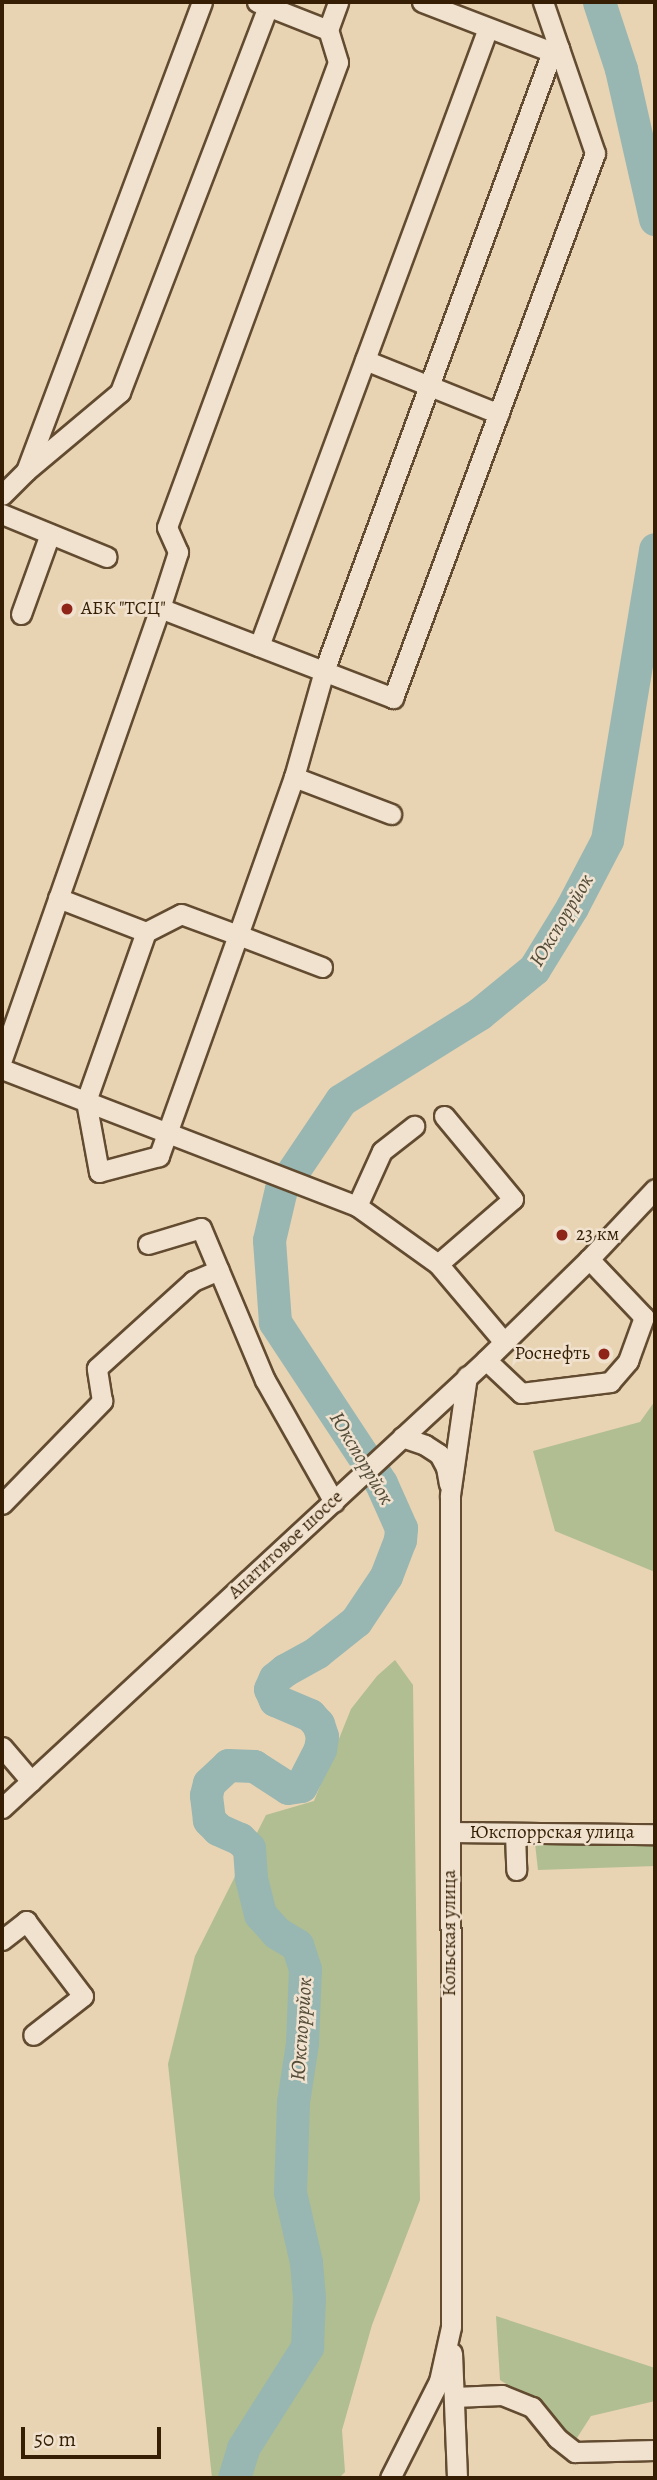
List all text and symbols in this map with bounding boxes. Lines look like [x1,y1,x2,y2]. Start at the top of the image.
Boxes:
place label: АБК "ТСЦ" [81,598,166,620]
marker: АБК "ТСЦ" [59,601,75,617]
water label: Юкспоррйок [523,869,599,971]
place label: 23 км [576,1224,619,1246]
marker: 23 км [554,1227,570,1243]
place label: Роснефть [515,1343,590,1365]
marker: Роснефть [596,1346,612,1362]
water label: Юкспоррйок [324,1407,400,1509]
street label: Апатитовое шоссе [224,1486,348,1604]
street label: Юкспоррская улица [469,1822,635,1844]
street label: Кольская улица [439,1870,461,1996]
water label: Юкспоррйок [285,1976,317,2082]
scale bar [24,2414,164,2458]
text: 50 m [34,2425,76,2453]

